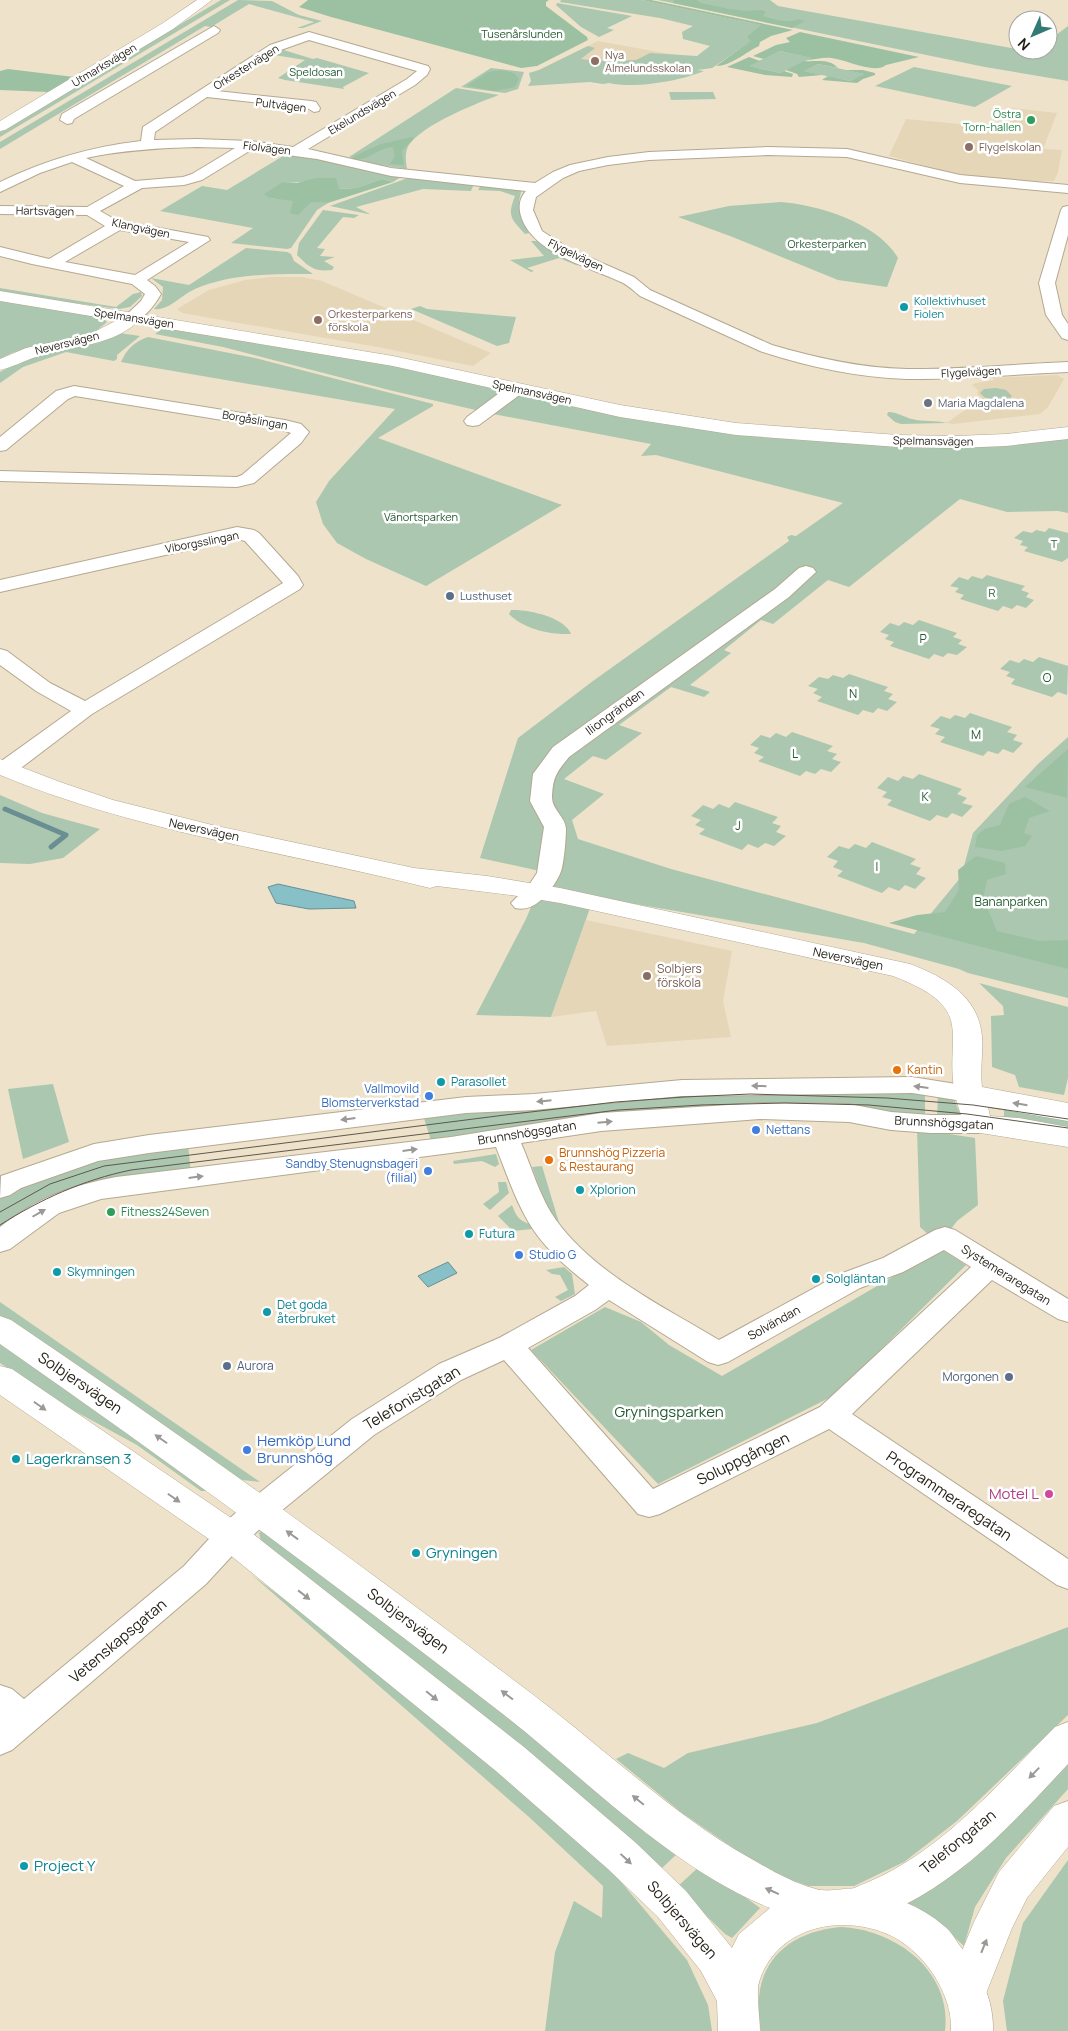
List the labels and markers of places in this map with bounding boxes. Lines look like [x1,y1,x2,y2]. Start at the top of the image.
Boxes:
place label: Nya Almelundsskolan [605,47,691,75]
marker: Nya Almelundsskolan [589,55,601,67]
place label: Östra Torn-hallen [963,106,1021,134]
marker: Östra Torn-hallen [1025,114,1037,126]
place label: Flygelskolan [979,139,1041,154]
marker: Flygelskolan [963,141,975,153]
place label: Kollektivhuset Fiolen [914,293,986,321]
marker: Kollektivhuset Fiolen [898,301,910,313]
place label: Orkesterparkens förskola [328,306,413,334]
marker: Orkesterparkens förskola [312,314,324,326]
place label: Maria Magdalena [938,395,1024,410]
marker: Maria Magdalena [922,397,934,409]
place label: Lusthuset [460,588,512,603]
marker: Lusthuset [444,590,456,602]
place label: Solbjers förskola [657,960,702,991]
marker: Solbjers förskola [641,970,653,982]
place label: Kantin [907,1061,943,1078]
marker: Kantin [891,1064,903,1076]
place label: Parasollet [451,1073,506,1090]
marker: Parasollet [435,1076,447,1088]
place label: Vallmovild Blomsterverkstad [321,1080,419,1111]
marker: Vallmovild Blomsterverkstad [423,1090,435,1102]
place label: Nettans [766,1121,810,1138]
marker: Nettans [750,1124,762,1136]
place label: Brunnshög Pizzeria & Restaurang [559,1144,665,1175]
marker: Brunnshög Pizzeria & Restaurang [543,1154,555,1166]
place label: Sandby Stenugnsbageri (filial) [286,1155,418,1186]
marker: Sandby Stenugnsbageri (filial) [422,1165,434,1177]
place label: Xplorion [590,1181,636,1198]
marker: Xplorion [574,1184,586,1196]
place label: Fitness24Seven [121,1203,209,1220]
marker: Fitness24Seven [105,1206,117,1218]
place label: Futura [479,1225,515,1242]
marker: Futura [463,1228,475,1240]
place label: Studio G [529,1246,577,1263]
marker: Studio G [513,1249,525,1261]
place label: Skymningen [67,1263,135,1280]
marker: Skymningen [51,1266,63,1278]
place label: Solgläntan [826,1270,886,1287]
marker: Solgläntan [810,1273,822,1285]
place label: Det goda återbruket [277,1296,336,1327]
marker: Det goda återbruket [261,1306,273,1318]
place label: Aurora [237,1357,274,1374]
marker: Aurora [221,1360,233,1372]
place label: Morgonen [942,1368,999,1385]
marker: Morgonen [1003,1371,1015,1383]
place label: Hemköp Lund Brunnshög [257,1430,351,1468]
marker: Hemköp Lund Brunnshög [241,1444,253,1456]
place label: Lagerkransen 3 [26,1448,131,1469]
marker: Lagerkransen 3 [10,1453,22,1465]
place label: Motel L [989,1483,1039,1504]
marker: Motel L [1043,1488,1055,1500]
place label: Gryningen [426,1542,498,1563]
marker: Gryningen [410,1547,422,1559]
place label: Project Y [34,1855,96,1876]
marker: Project Y [18,1860,30,1872]

